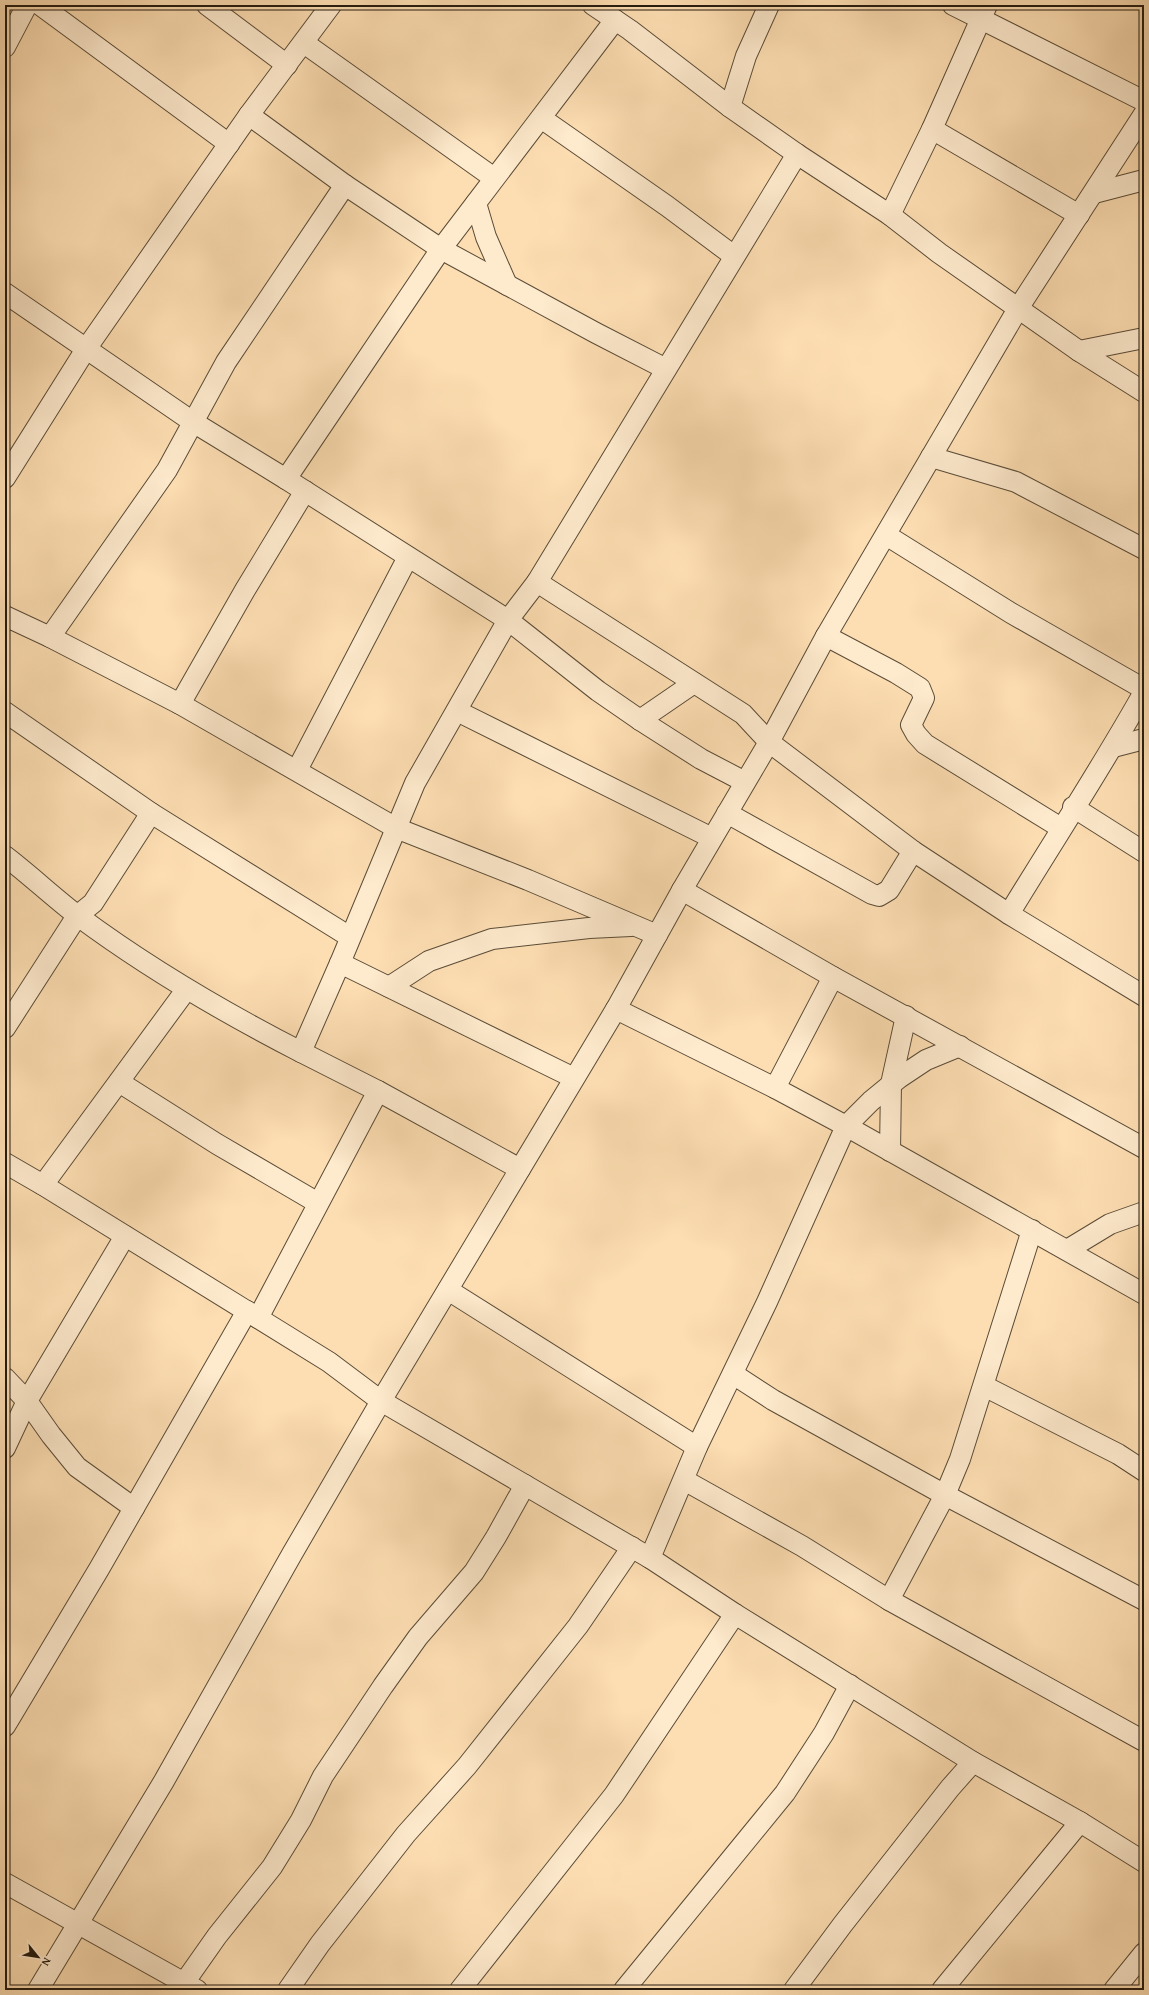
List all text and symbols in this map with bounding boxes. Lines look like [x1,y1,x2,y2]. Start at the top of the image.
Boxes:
north arrow [18,1937,58,1977]
text: N [38,1955,55,1970]

